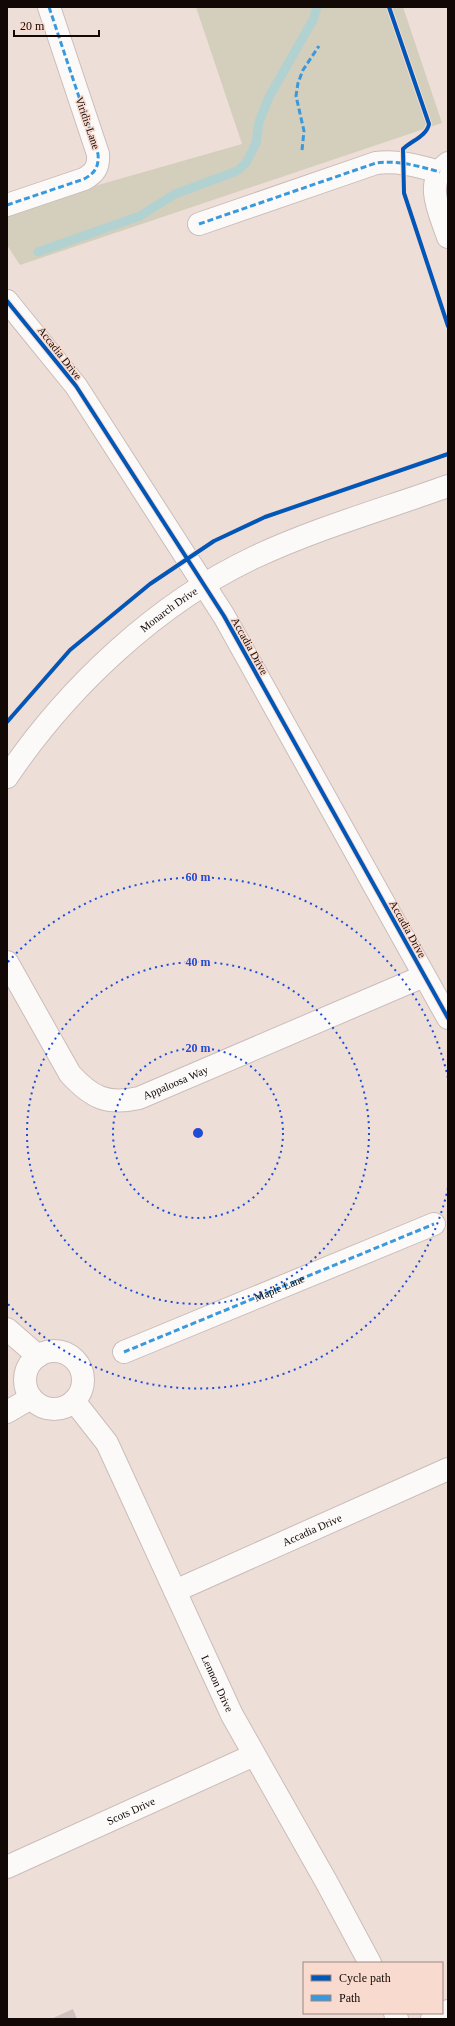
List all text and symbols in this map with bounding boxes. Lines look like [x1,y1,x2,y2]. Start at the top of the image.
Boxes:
scale bar [14,12,99,38]
text: 20 m [20,19,45,33]
street label: Viridis Lane [73,95,103,151]
street label: Accadia Drive [36,324,84,382]
street label: Monarch Drive [138,585,199,634]
street label: Accadia Drive [229,615,271,677]
text: 60 m [186,870,211,884]
street label: Accadia Drive [387,898,429,960]
text: 40 m [186,955,211,969]
text: 20 m [186,1041,211,1055]
street label: Appaloosa Way [141,1063,210,1102]
centre of rings [191,1126,205,1140]
street label: Maple Lane [253,1272,306,1304]
street label: Accadia Drive [280,1511,344,1548]
street label: Lennon Drive [199,1653,236,1714]
street label: Scots Drive [105,1795,157,1827]
legend [303,1962,443,2014]
text: Cycle path [339,1971,391,1985]
text: Path [339,1991,360,2005]

